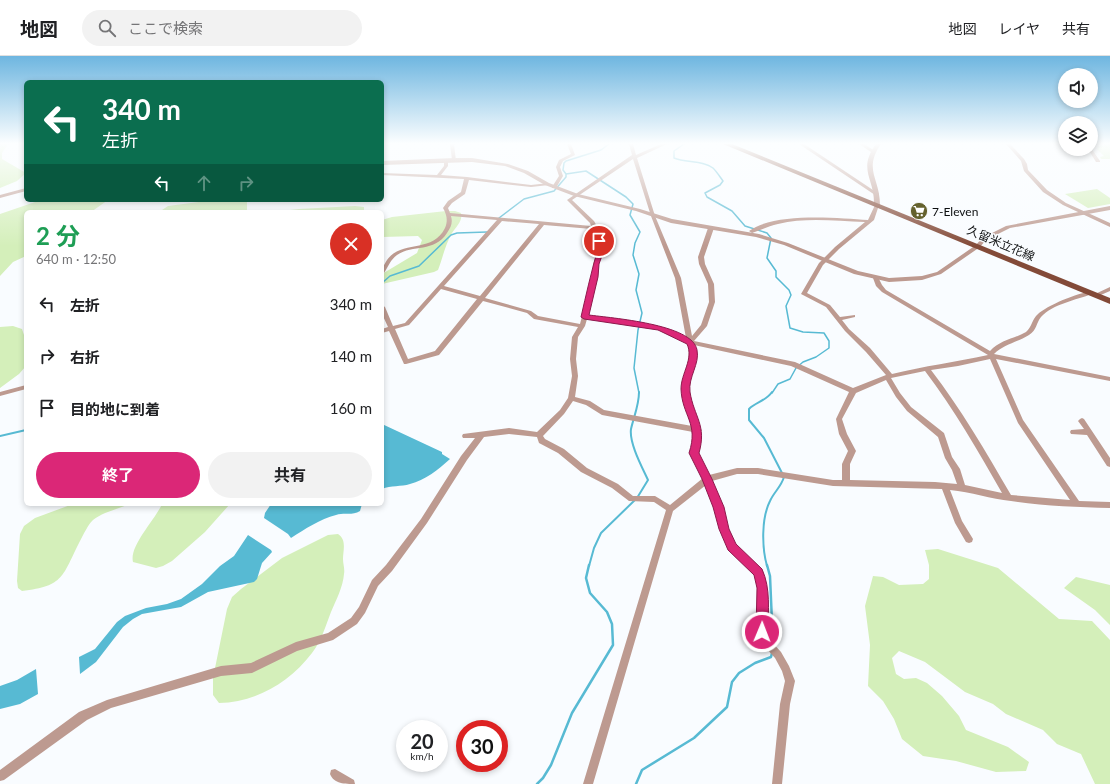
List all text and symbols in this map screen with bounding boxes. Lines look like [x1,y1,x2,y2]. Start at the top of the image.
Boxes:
search box [82,10,362,46]
text: 地図 [20,17,58,40]
icon: search [96,17,118,39]
text: ここで検索 [128,19,203,37]
text: 地図 [948,20,976,37]
text: レイヤ [998,20,1040,37]
text: 共有 [1062,20,1090,37]
map controls [1058,68,1098,156]
button: sound [1058,68,1098,108]
text: 340 m [102,92,181,126]
icon: left [36,96,88,148]
button: layers [1058,116,1098,156]
text: 左折 [102,129,138,151]
icon: left [151,172,173,194]
icon: ahead [193,172,215,194]
icon: right [235,172,257,194]
supermarket icon: 7-Eleven [909,201,929,221]
place label: 7-Eleven [932,204,978,219]
text: 2 分 [36,221,80,250]
street label: 久留米立花線 [965,222,1037,264]
button: close [330,223,372,265]
pin [582,224,616,258]
icon: arrive [588,230,610,252]
text: 640 m · 12:50 [36,251,116,267]
icon: left [36,293,58,315]
text: 340 m [330,295,372,313]
text: 左折 [70,296,100,314]
icon: right [36,345,58,367]
text: 140 m [330,347,372,365]
text: 右折 [70,348,100,366]
icon: arrive [36,397,58,419]
text: 160 m [330,399,372,417]
text: 目的地に到着 [70,400,160,418]
button: 終了 [36,452,200,498]
button: 共有 [208,452,372,498]
position arrow [741,611,783,653]
speed limit sign: 30 [456,720,508,772]
text: 20 [410,729,434,753]
text: km/h [410,750,434,762]

